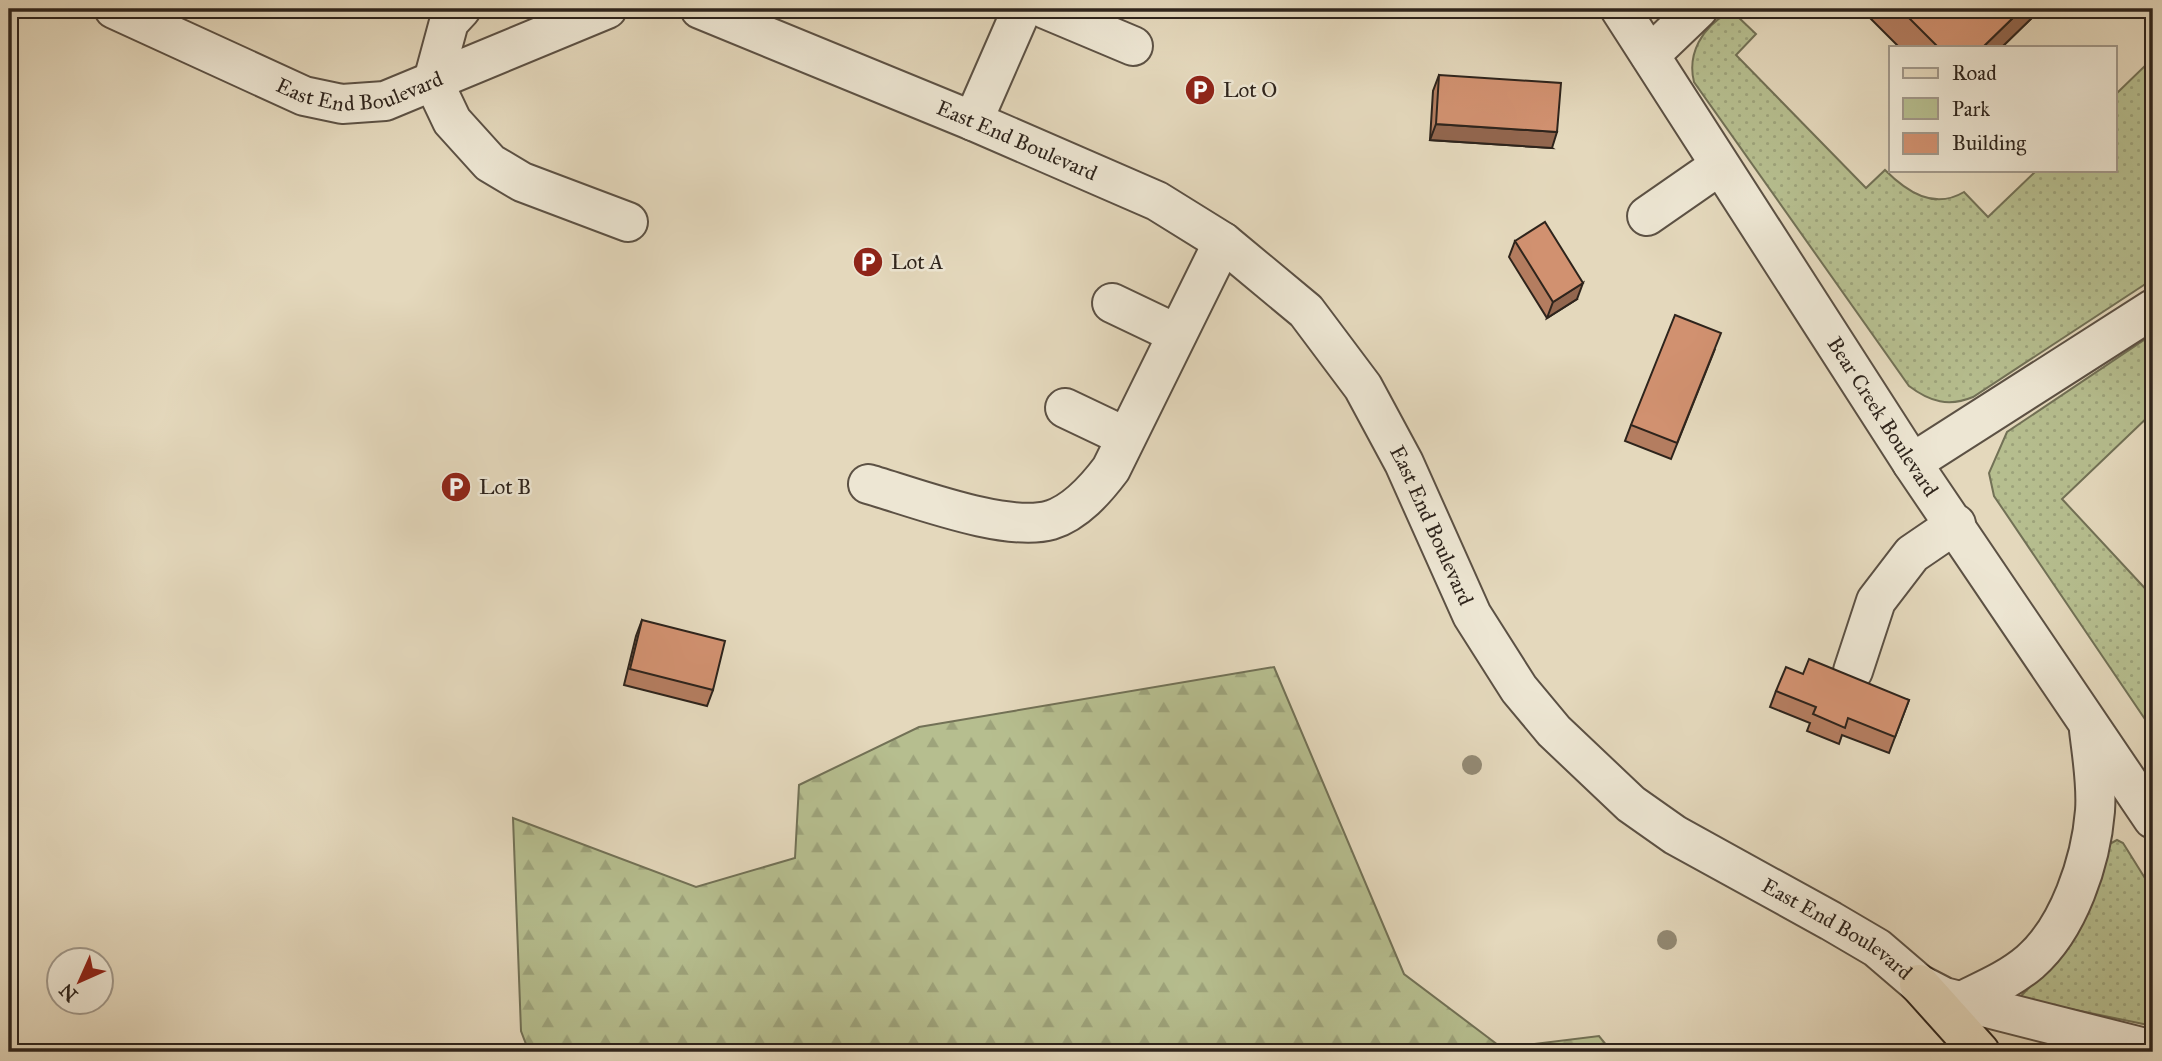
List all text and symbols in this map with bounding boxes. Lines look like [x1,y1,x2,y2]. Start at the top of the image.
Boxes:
legend [1889,46,2116,172]
text: Road [1952,60,1997,86]
street label: East End Boulevard [272,65,447,117]
parking icon: Lot O [1183,73,1217,107]
place label: Lot O [1223,77,1277,103]
street label: East End Boulevard [933,94,1102,187]
text: Park [1952,96,1990,122]
text: Building [1952,130,2026,156]
parking icon: Lot A [851,245,885,279]
place label: Lot A [891,249,943,275]
street label: Bear Creek Boulevard [1821,332,1944,502]
street label: East End Boulevard [1384,441,1479,610]
parking icon: Lot B [439,470,473,504]
place label: Lot B [479,474,531,500]
street label: East End Boulevard [1757,873,1918,986]
north arrow [46,946,116,1016]
text: N [54,979,82,1007]

